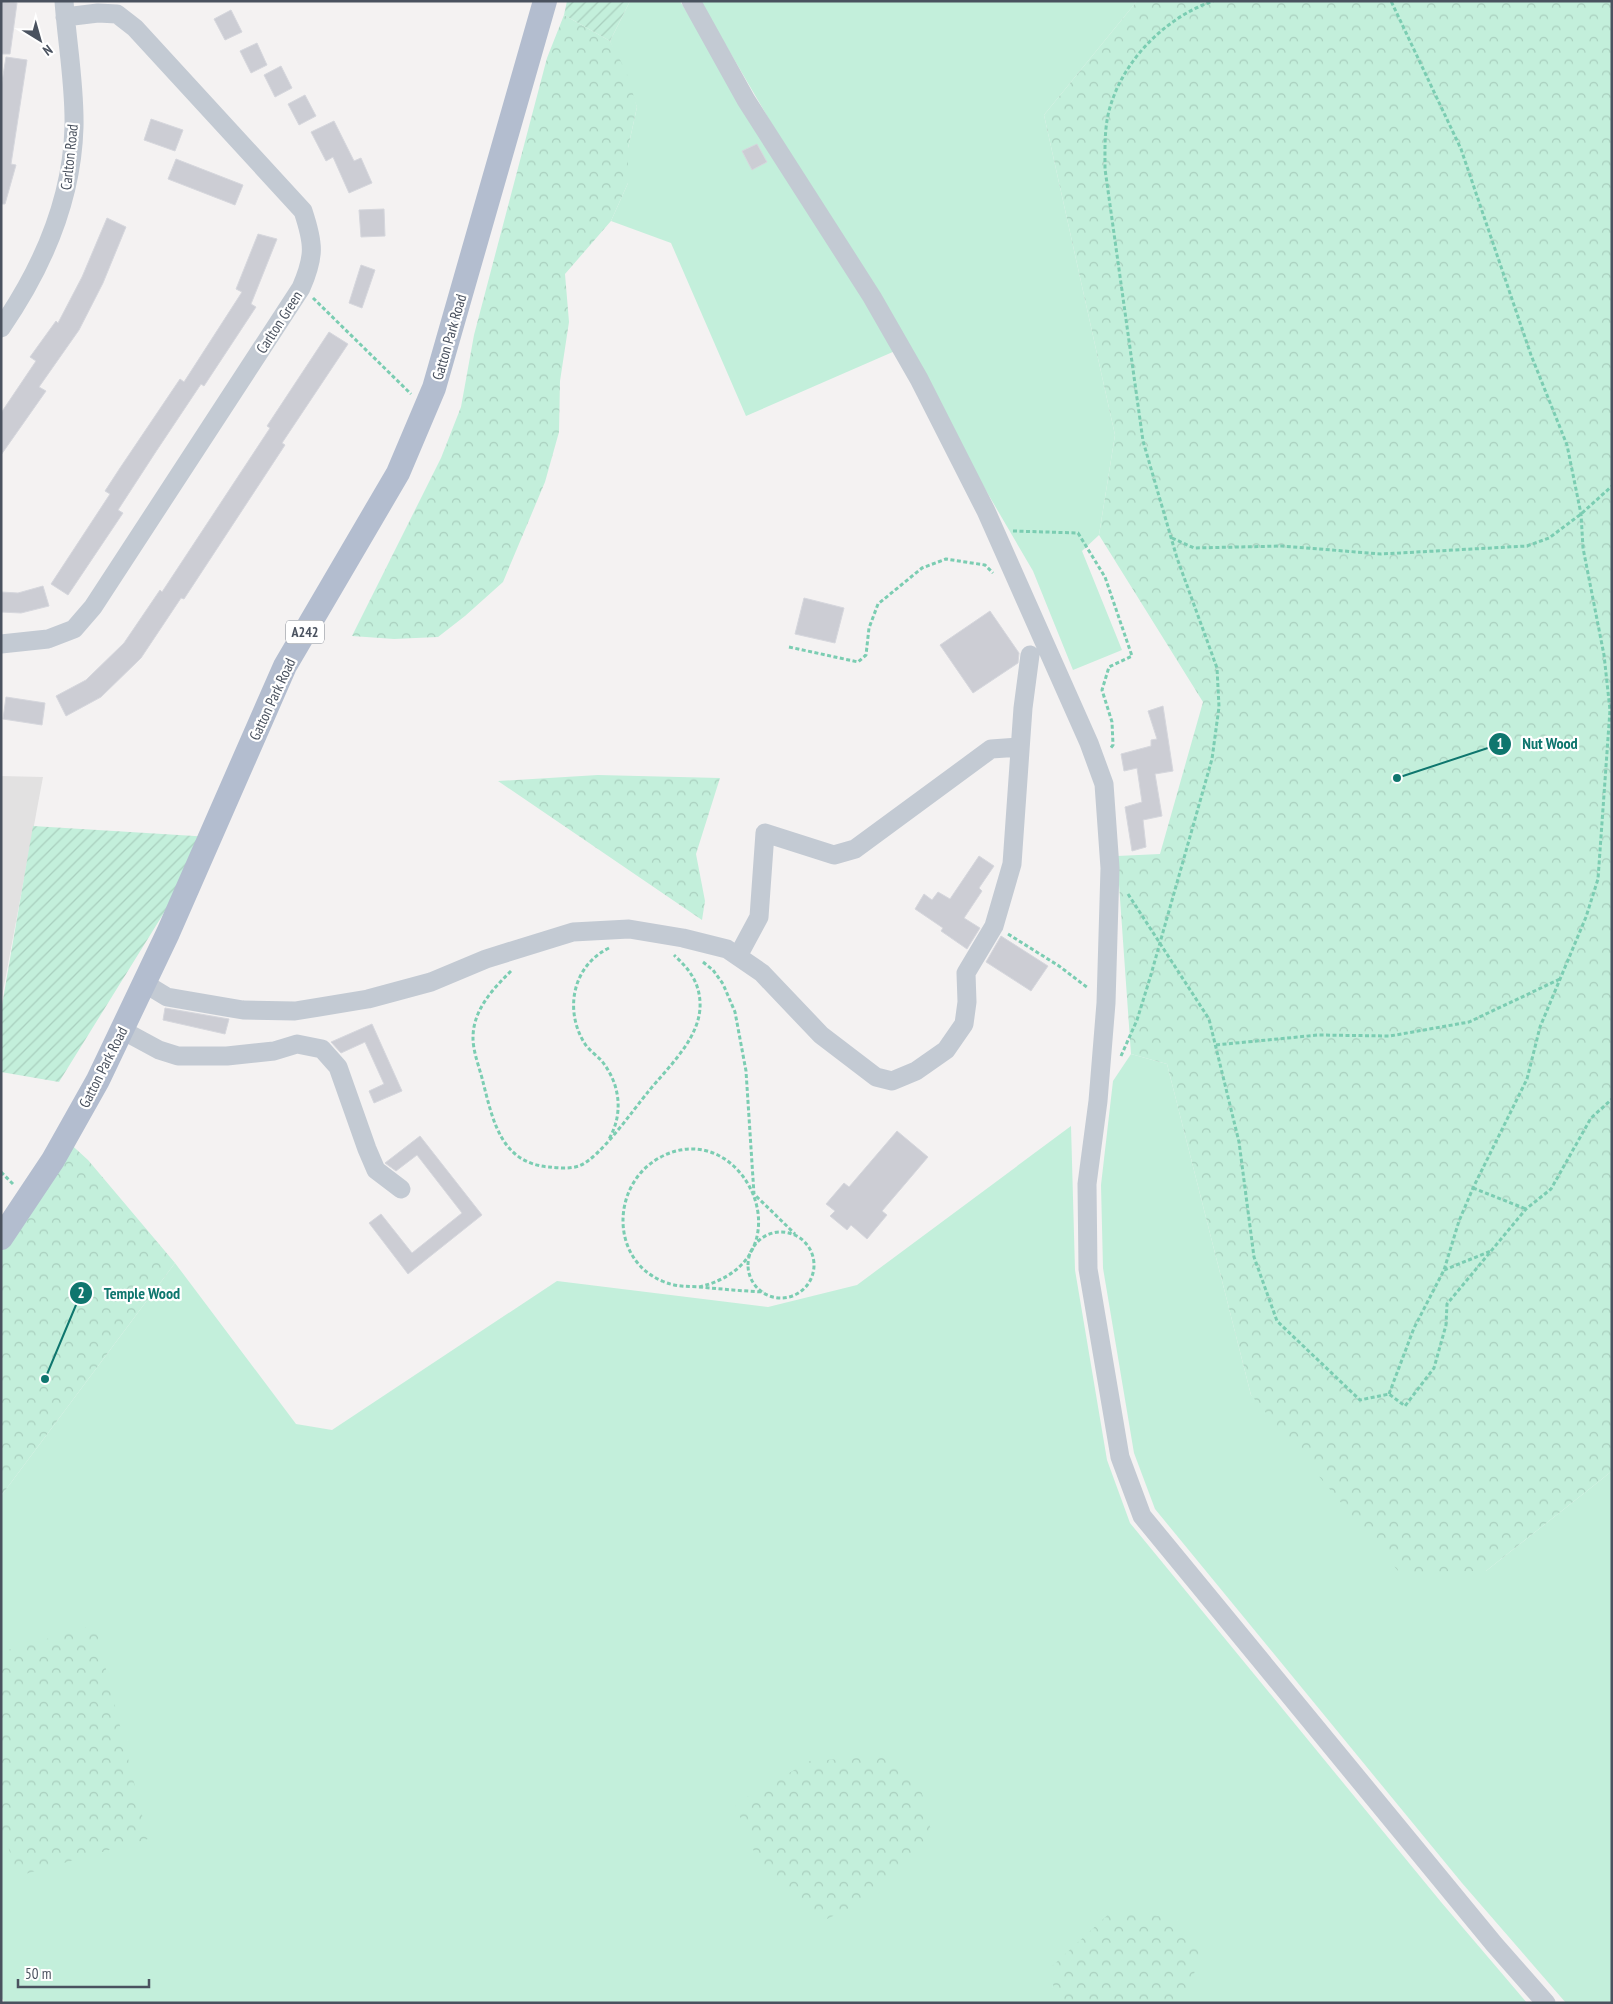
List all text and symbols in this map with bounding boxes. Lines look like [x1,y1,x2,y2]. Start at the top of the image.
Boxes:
north arrow [15,15,65,65]
text: N [39,41,56,60]
street label: Carlton Road [56,123,82,191]
street label: Carlton Green [252,287,306,357]
street label: Gatton Park Road [428,292,470,382]
road number: A242 [286,620,324,644]
street label: Gatton Park Road [245,655,299,743]
callout: Nut Wood [1487,728,1588,759]
text: Nut Wood [1522,733,1578,753]
text: 1 [1496,734,1504,753]
street label: Gatton Park Road [74,1023,132,1111]
callout: Temple Wood [69,1278,190,1309]
text: 2 [77,1283,85,1302]
text: Temple Wood [104,1283,180,1303]
scale bar [18,1956,149,1988]
text: 50 m [25,1964,51,1983]

